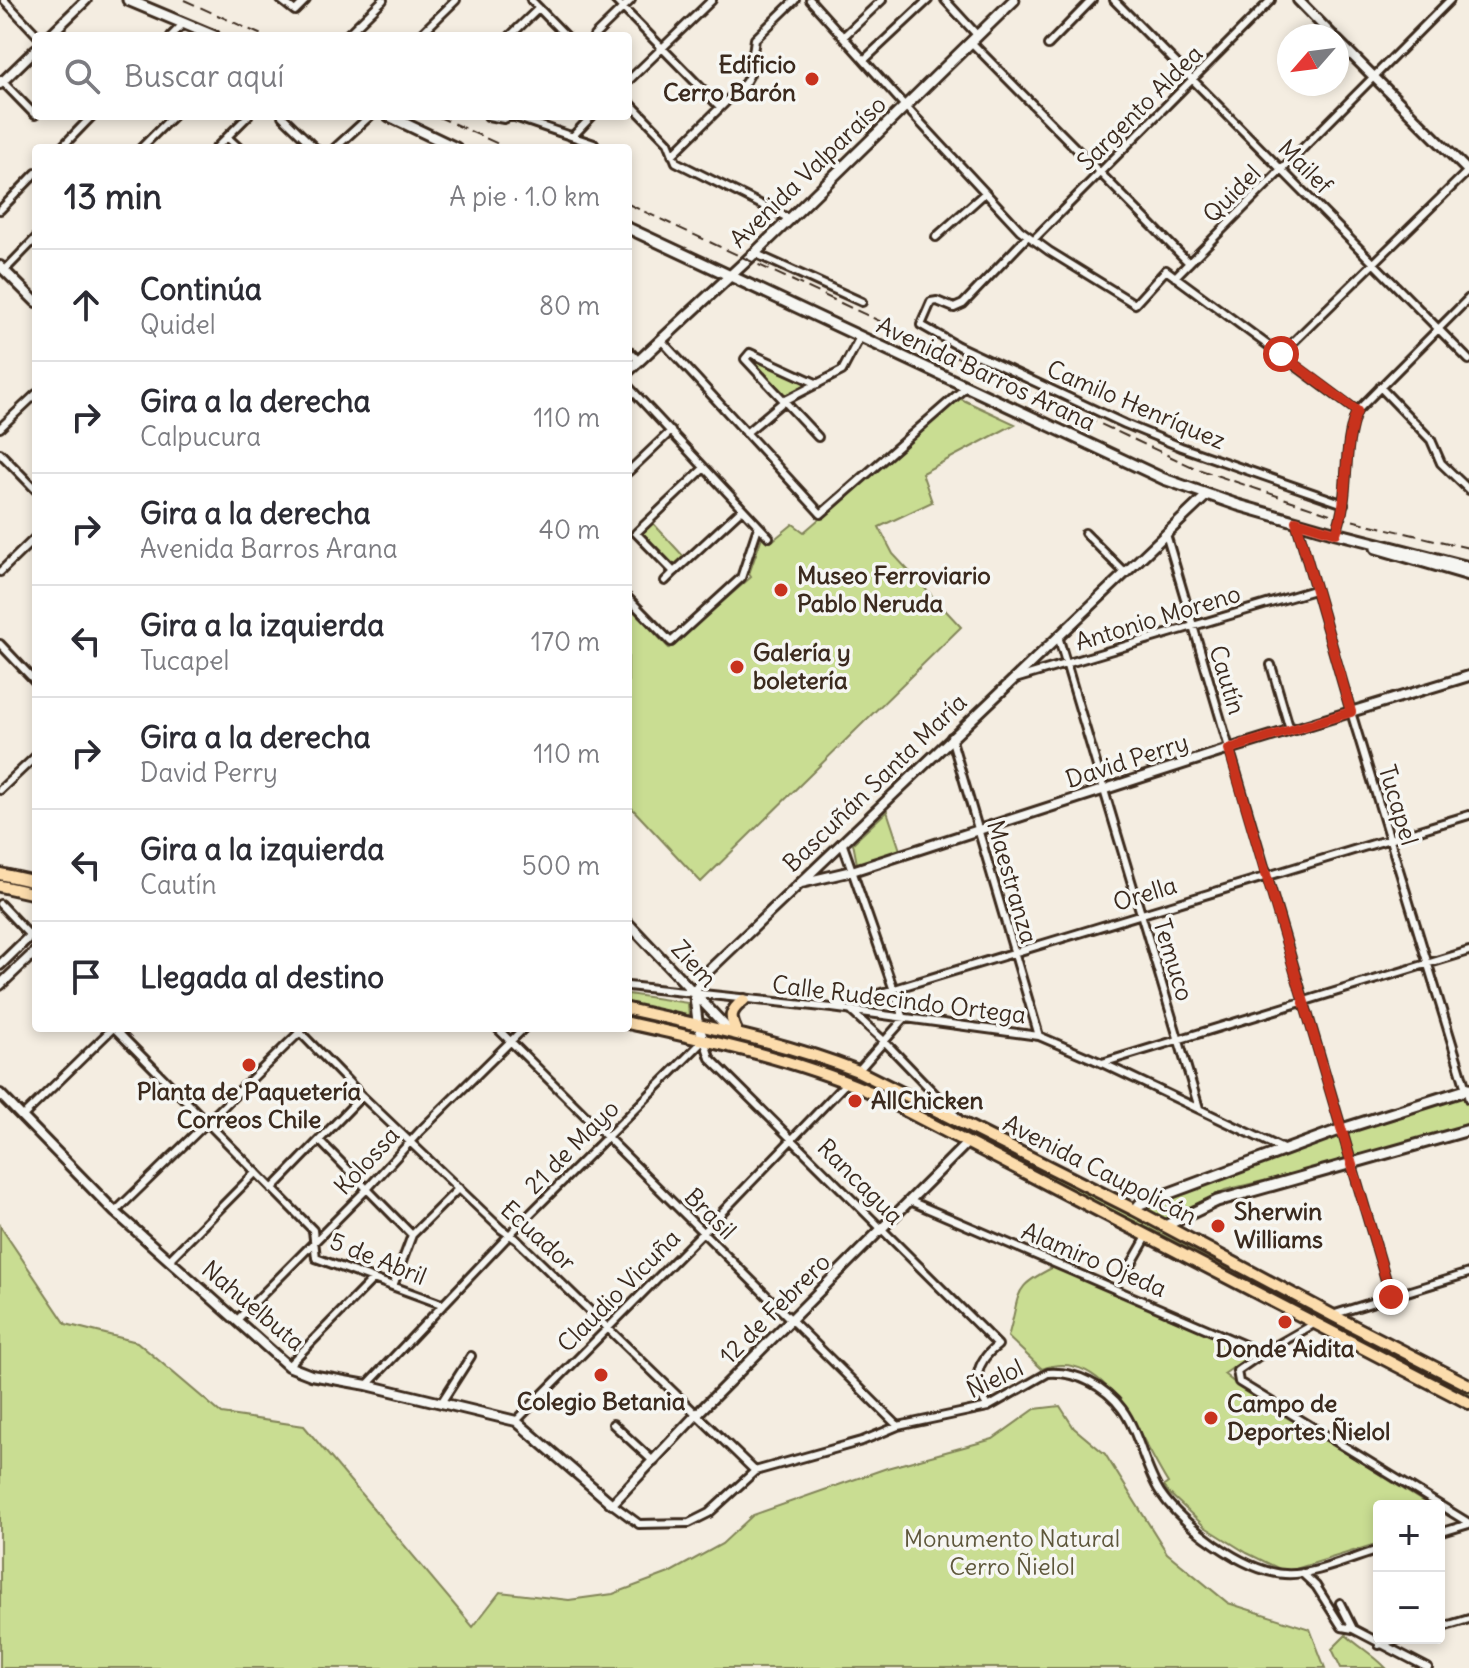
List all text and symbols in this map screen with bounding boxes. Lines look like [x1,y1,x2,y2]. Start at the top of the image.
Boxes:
north arrow [1277,24,1349,96]
search box [32,32,632,120]
street label: Sargento Aldea [1070,38,1208,176]
place label: Edificio Cerro Barón [663,49,796,107]
icon: search [60,54,104,98]
text: Buscar aquí [124,57,284,95]
marker: Edificio Cerro Barón [803,70,821,88]
street label: Avenida Valparaíso [723,89,892,254]
street label: Mailef [1272,133,1340,201]
street label: Quidel [1196,158,1267,229]
text: 13 min [64,175,162,218]
text: A pie · 1.0 km [449,180,600,213]
text: Continúa [140,270,262,308]
icon: ahead [64,283,108,327]
text: 80 m [539,289,600,322]
text: Quidel [140,308,216,341]
street label: Avenida Barros Arana [872,309,1101,437]
route start [1263,336,1299,372]
street label: Camilo Henríquez [1043,353,1230,455]
text: Gira a la derecha [140,382,371,420]
icon: right [64,395,108,439]
text: 110 m [533,401,600,434]
text: Calpucura [140,420,261,453]
text: Gira a la derecha [140,494,371,532]
icon: right [64,507,108,551]
text: 40 m [539,513,600,546]
text: Avenida Barros Arana [140,532,398,565]
place label: Museo Ferroviario Pablo Neruda [797,560,991,618]
street label: Antonio Moreno [1071,578,1244,656]
marker: Museo Ferroviario Pablo Neruda [772,581,790,599]
text: Gira a la izquierda [140,606,384,644]
icon: left [64,619,108,663]
text: 170 m [531,625,600,658]
place label: Galería y boletería [753,637,851,695]
street label: Cautín [1203,642,1253,718]
text: Tucapel [140,644,229,677]
marker: Galería y boletería [728,658,746,676]
street label: Bascuñán Santa María [776,687,972,878]
text: Gira a la derecha [140,718,371,756]
street label: David Perry [1062,726,1192,794]
icon: right [64,731,108,775]
text: 110 m [533,737,600,770]
text: David Perry [140,756,278,789]
street label: Tucapel [1373,761,1425,849]
street label: Maestranza [981,817,1045,947]
text: Gira a la izquierda [140,830,384,868]
icon: left [64,843,108,887]
text: 500 m [522,849,600,882]
text: Cautín [140,868,216,901]
street label: Orella [1109,869,1180,917]
street label: Temuco [1147,915,1201,1004]
street label: Ziem [666,934,724,993]
icon: arrive [64,955,108,999]
text: Llegada al destino [140,958,384,996]
street label: Calle Rudecindo Ortega [770,969,1028,1029]
marker: Planta de Paquetería Correos Chile [240,1056,258,1074]
place label: Planta de Paquetería Correos Chile [137,1076,362,1134]
place label: AllChicken [871,1085,983,1115]
marker: AllChicken [846,1092,864,1110]
street label: 21 de Mayo [518,1093,625,1200]
street label: Avenida Caupolicán [999,1107,1202,1231]
street label: Kolossa [327,1120,405,1201]
street label: Rancagua [811,1132,910,1231]
street label: Brasil [679,1181,743,1245]
street label: Ecuador [495,1194,583,1277]
place label: Sherwin Williams [1234,1196,1323,1254]
street label: Alamiro Ojeda [1017,1215,1171,1303]
marker: Sherwin Williams [1209,1217,1227,1235]
street label: Claudio Vicuña [551,1223,686,1358]
street label: 5 de Abril [326,1225,431,1291]
street label: 12 de Febrero [713,1247,836,1370]
street label: Nahuelbuta [196,1254,311,1357]
route end [1373,1279,1409,1315]
marker: Donde Aidita [1276,1313,1294,1331]
place label: Donde Aidita [1215,1333,1355,1363]
street label: Ñielol [961,1352,1028,1404]
marker: Colegio Betania [592,1366,610,1384]
place label: Colegio Betania [517,1386,686,1416]
place label: Campo de Deportes Ñielol [1227,1388,1390,1446]
marker: Campo de Deportes Ñielol [1202,1409,1220,1427]
map controls [1373,1500,1445,1644]
button: + [1373,1500,1445,1572]
park label: Monumento Natural Cerro Ñielol [904,1523,1120,1581]
button: − [1373,1572,1445,1644]

